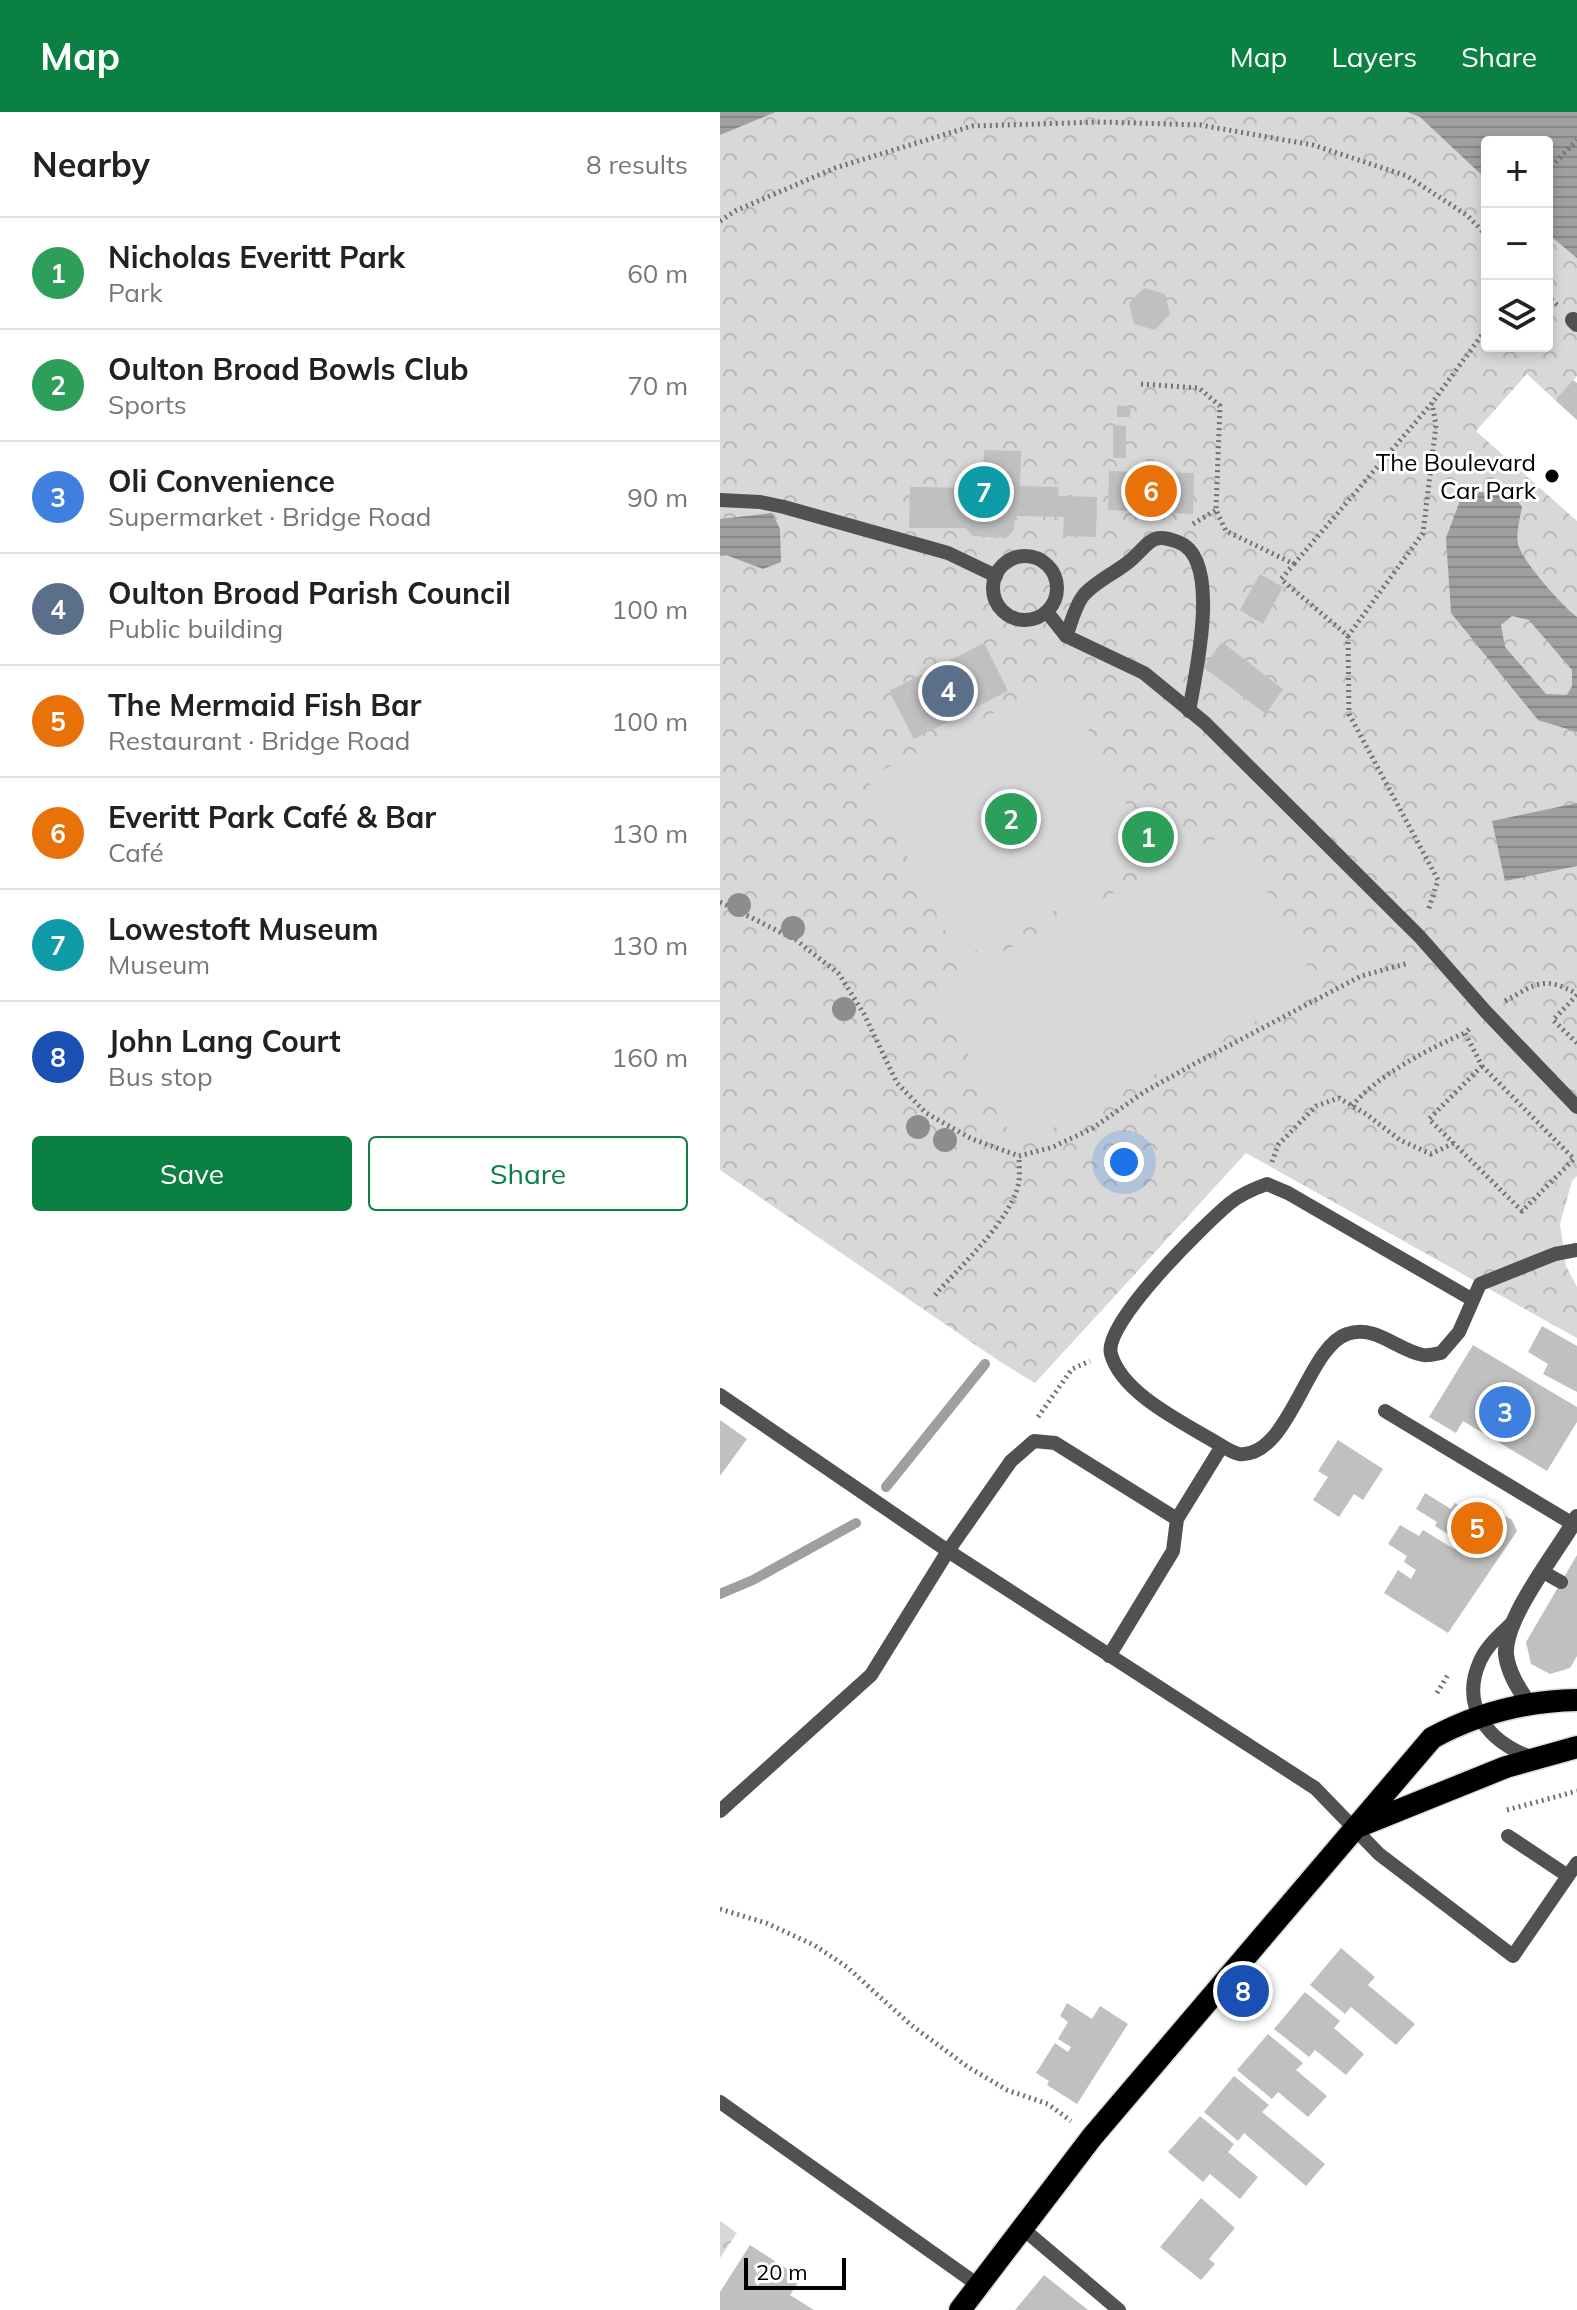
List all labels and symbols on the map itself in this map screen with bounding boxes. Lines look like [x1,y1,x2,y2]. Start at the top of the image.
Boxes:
place label: The Boulevard Car Park [1376,447,1537,505]
pin: 6 [1125,461,1177,521]
pin: 7 [958,462,1010,522]
marker: The Boulevard Car Park [1543,467,1561,485]
pin: 4 [922,661,974,721]
pin: 2 [985,789,1037,849]
pin: 1 [1122,807,1174,867]
your location [1104,1142,1144,1182]
pin: 3 [1479,1382,1531,1442]
pin: 5 [1451,1498,1503,1558]
pin: 8 [1217,1961,1269,2021]
scale bar [744,2254,846,2290]

